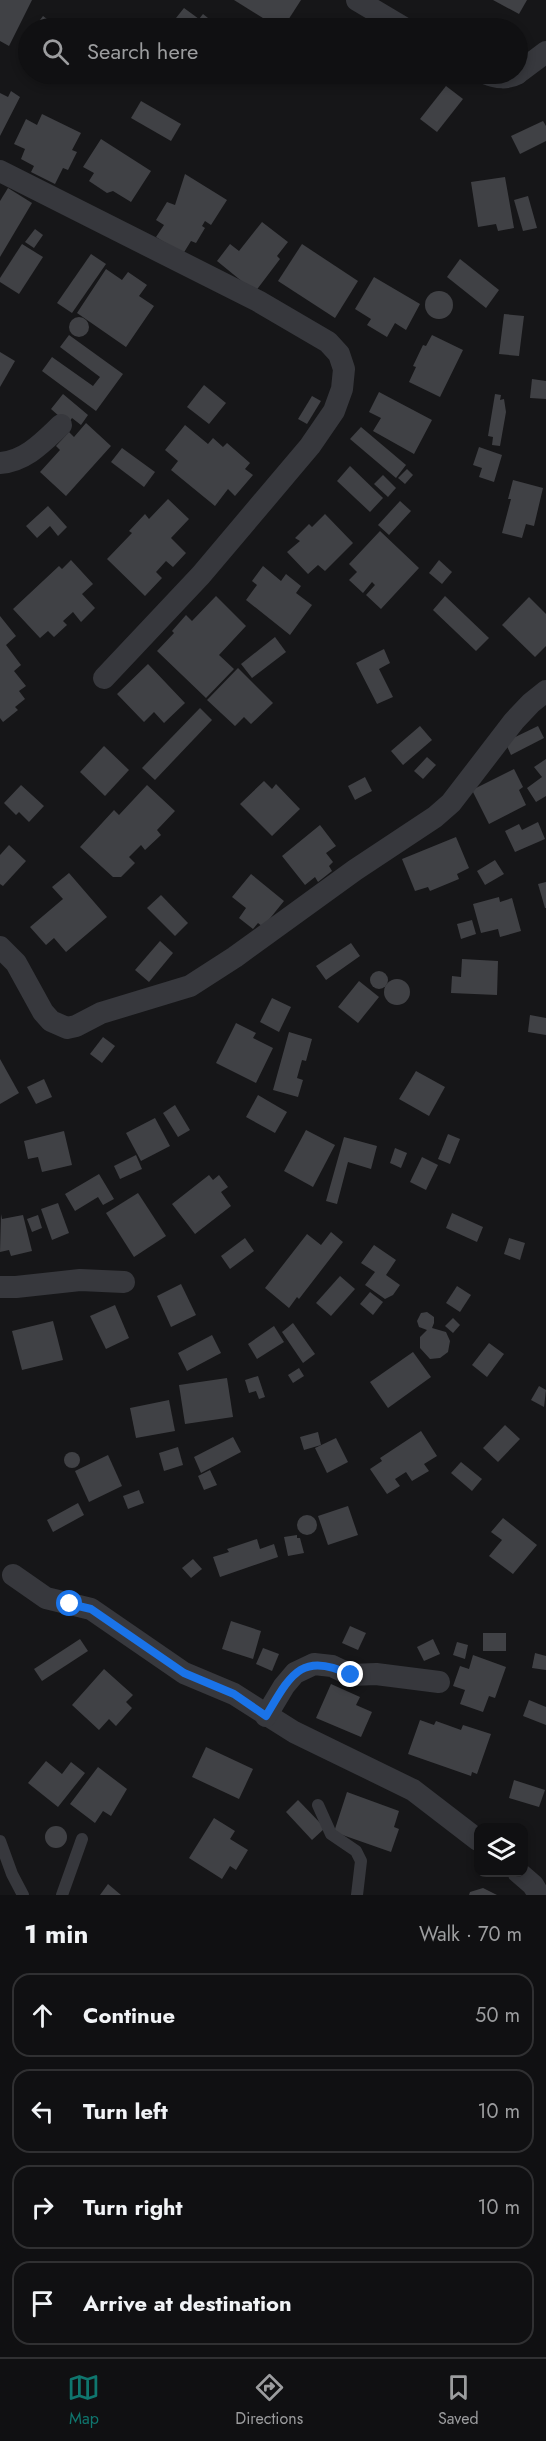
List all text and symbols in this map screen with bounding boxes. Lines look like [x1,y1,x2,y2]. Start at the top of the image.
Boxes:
search box [18,18,528,84]
icon: search [39,35,72,68]
text: Search here [87,35,198,67]
route start [56,1590,82,1616]
route end [337,1661,363,1687]
map controls [474,1823,528,1877]
button: layers [474,1823,528,1877]
text: 1 min [24,1915,88,1953]
text: Walk · 70 m [419,1920,522,1949]
icon: ahead [26,1999,59,2032]
text: Continue [83,1999,175,2031]
text: 50 m [475,2001,520,2030]
icon: left [26,2095,59,2128]
text: Turn left [83,2095,168,2127]
text: 10 m [477,2097,520,2126]
icon: right [26,2191,59,2224]
text: Turn right [83,2191,183,2223]
text: 10 m [477,2193,520,2222]
icon: arrive [26,2287,59,2320]
text: Arrive at destination [83,2287,292,2319]
tab: Map [67,2371,100,2430]
tab: Directions [235,2371,303,2430]
tab: Saved [438,2371,479,2430]

